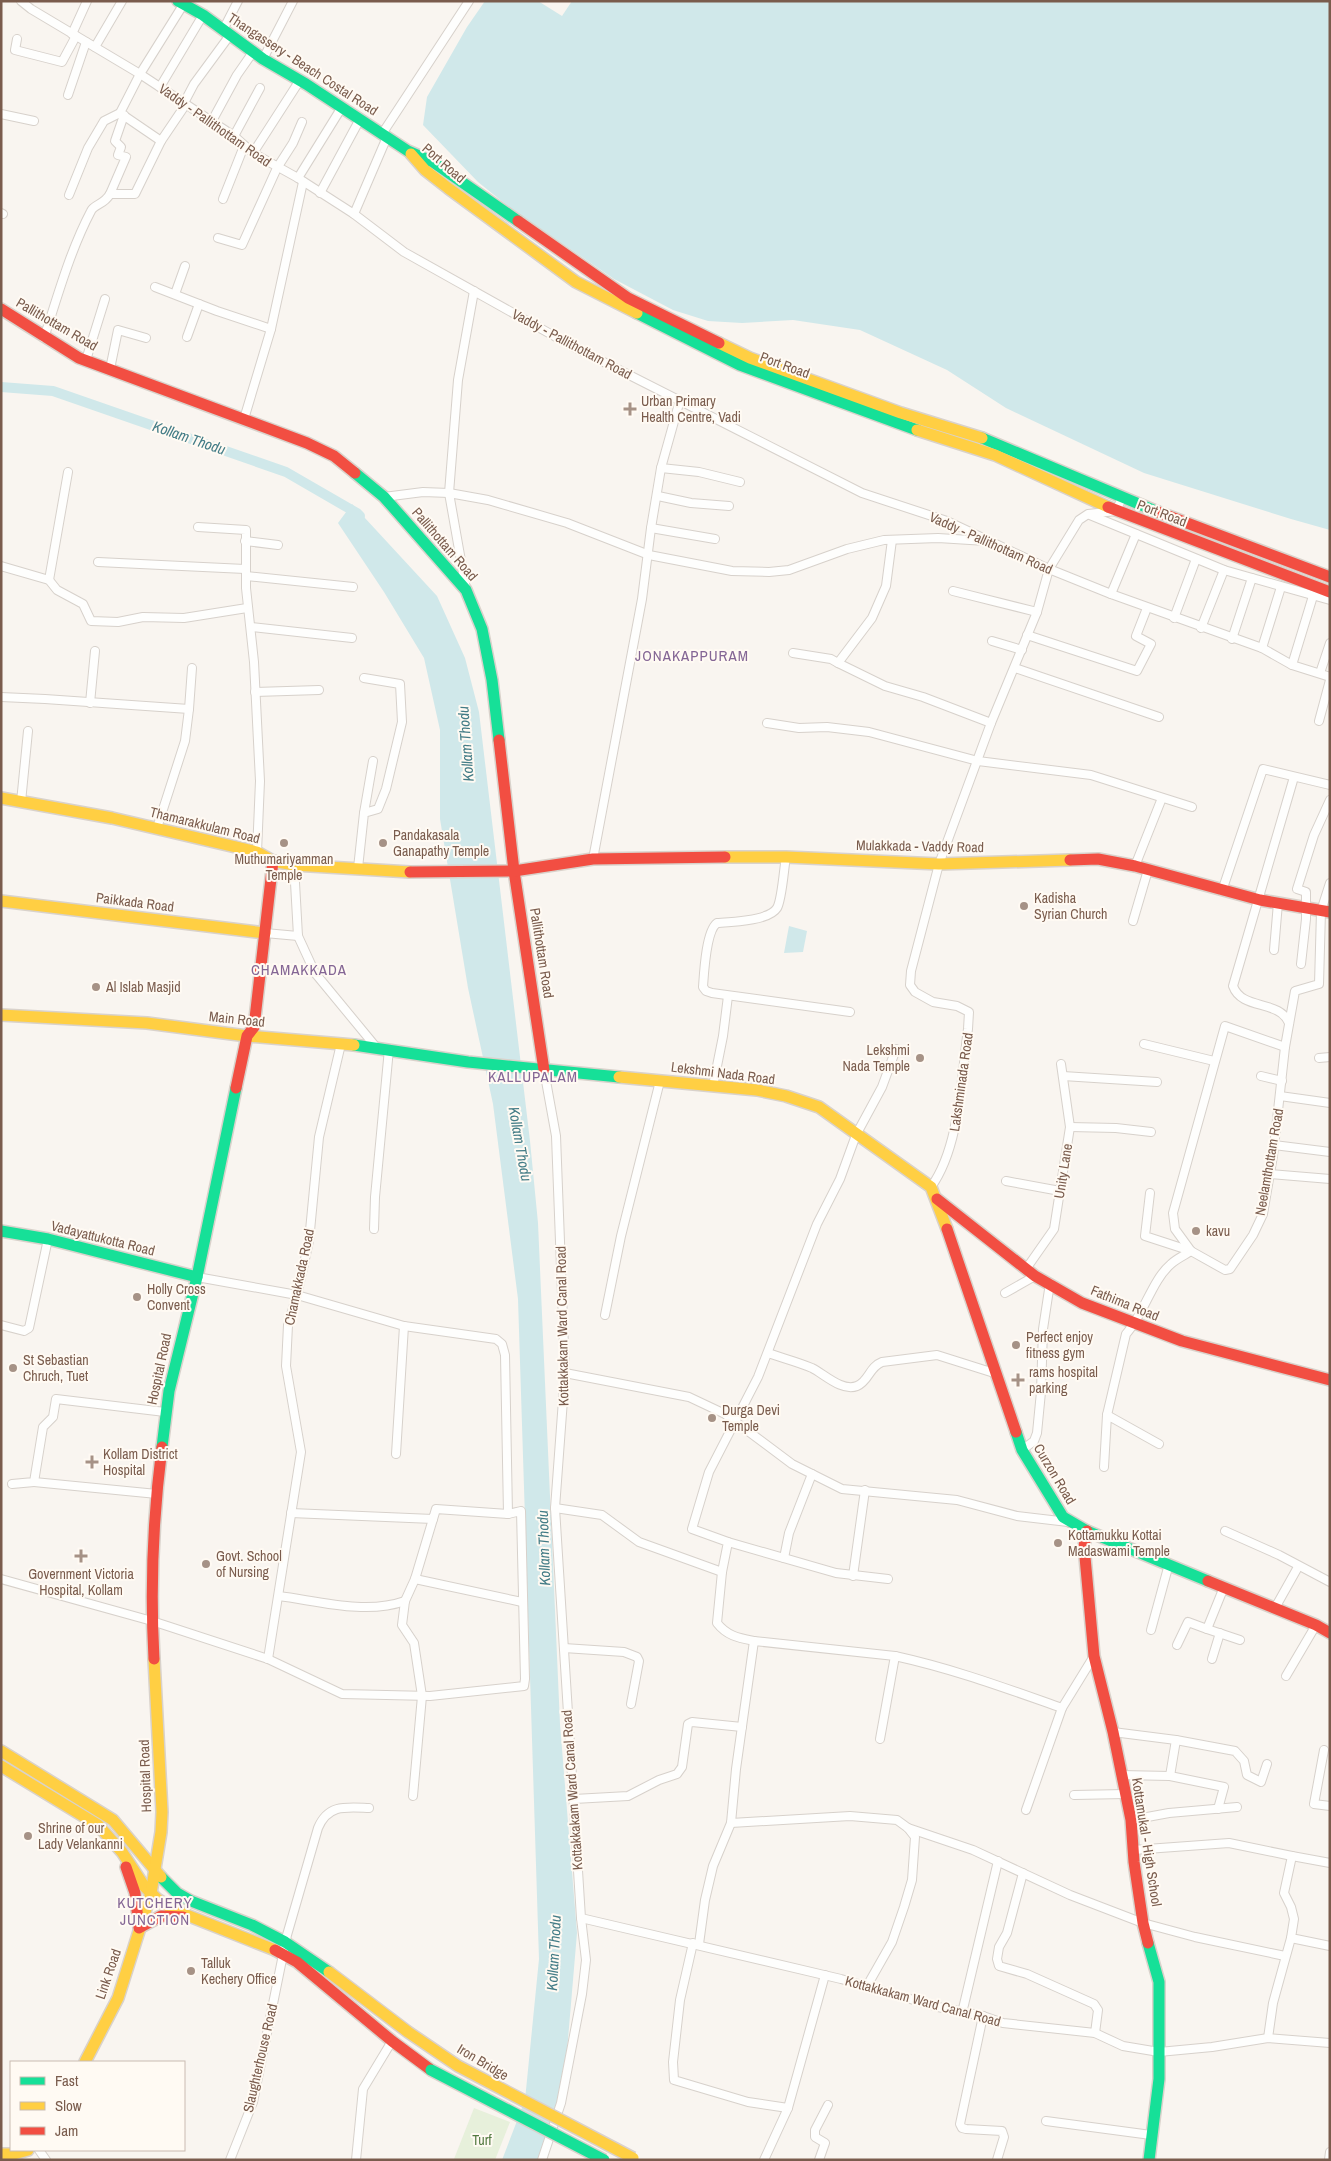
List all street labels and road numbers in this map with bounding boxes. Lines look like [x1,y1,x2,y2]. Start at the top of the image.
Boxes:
street label: Thangassery - Beach Costal Road [225,9,381,119]
street label: Vaddy - Pallithottam Road [155,79,275,171]
street label: Port Road [419,139,469,187]
street label: Pallithottam Road [13,293,101,355]
street label: Vaddy - Pallithottam Road [509,305,635,383]
street label: Port Road [758,348,812,382]
street label: Port Road [1135,495,1189,531]
street label: Pallithottam Road [408,504,482,584]
street label: Vaddy - Pallithottam Road [927,508,1055,578]
street label: Thamarakkulam Road [148,803,262,847]
street label: Mulakkada - Vaddy Road [856,836,984,856]
street label: Paikkada Road [95,888,175,916]
street label: Pallithottam Road [526,907,558,999]
street label: Main Road [208,1007,266,1031]
street label: Lakshminada Road [945,1031,977,1133]
street label: Lekshmi Nada Road [670,1058,776,1088]
street label: Neelamthottam Road [1251,1107,1287,1217]
street label: Unity Lane [1050,1142,1076,1200]
street label: Vadayattukotta Road [49,1216,157,1260]
street label: Chamakkada Road [280,1227,318,1327]
street label: Kottakkakam Ward Canal Road [552,1246,572,1406]
street label: Fathima Road [1088,1281,1162,1325]
street label: Hospital Road [143,1332,175,1406]
street label: Curzon Road [1030,1440,1080,1508]
street label: Kottakkakam Ward Canal Road [557,1709,587,1871]
street label: Hospital Road [135,1739,155,1813]
street label: Kottamukal - High School [1128,1776,1166,1908]
street label: Link Road [91,1946,125,2002]
street label: Kottakkakam Ward Canal Road [843,1972,1003,2030]
street label: Slaughterhouse Road [239,2002,281,2114]
street label: Iron Bridge [454,2040,512,2084]

